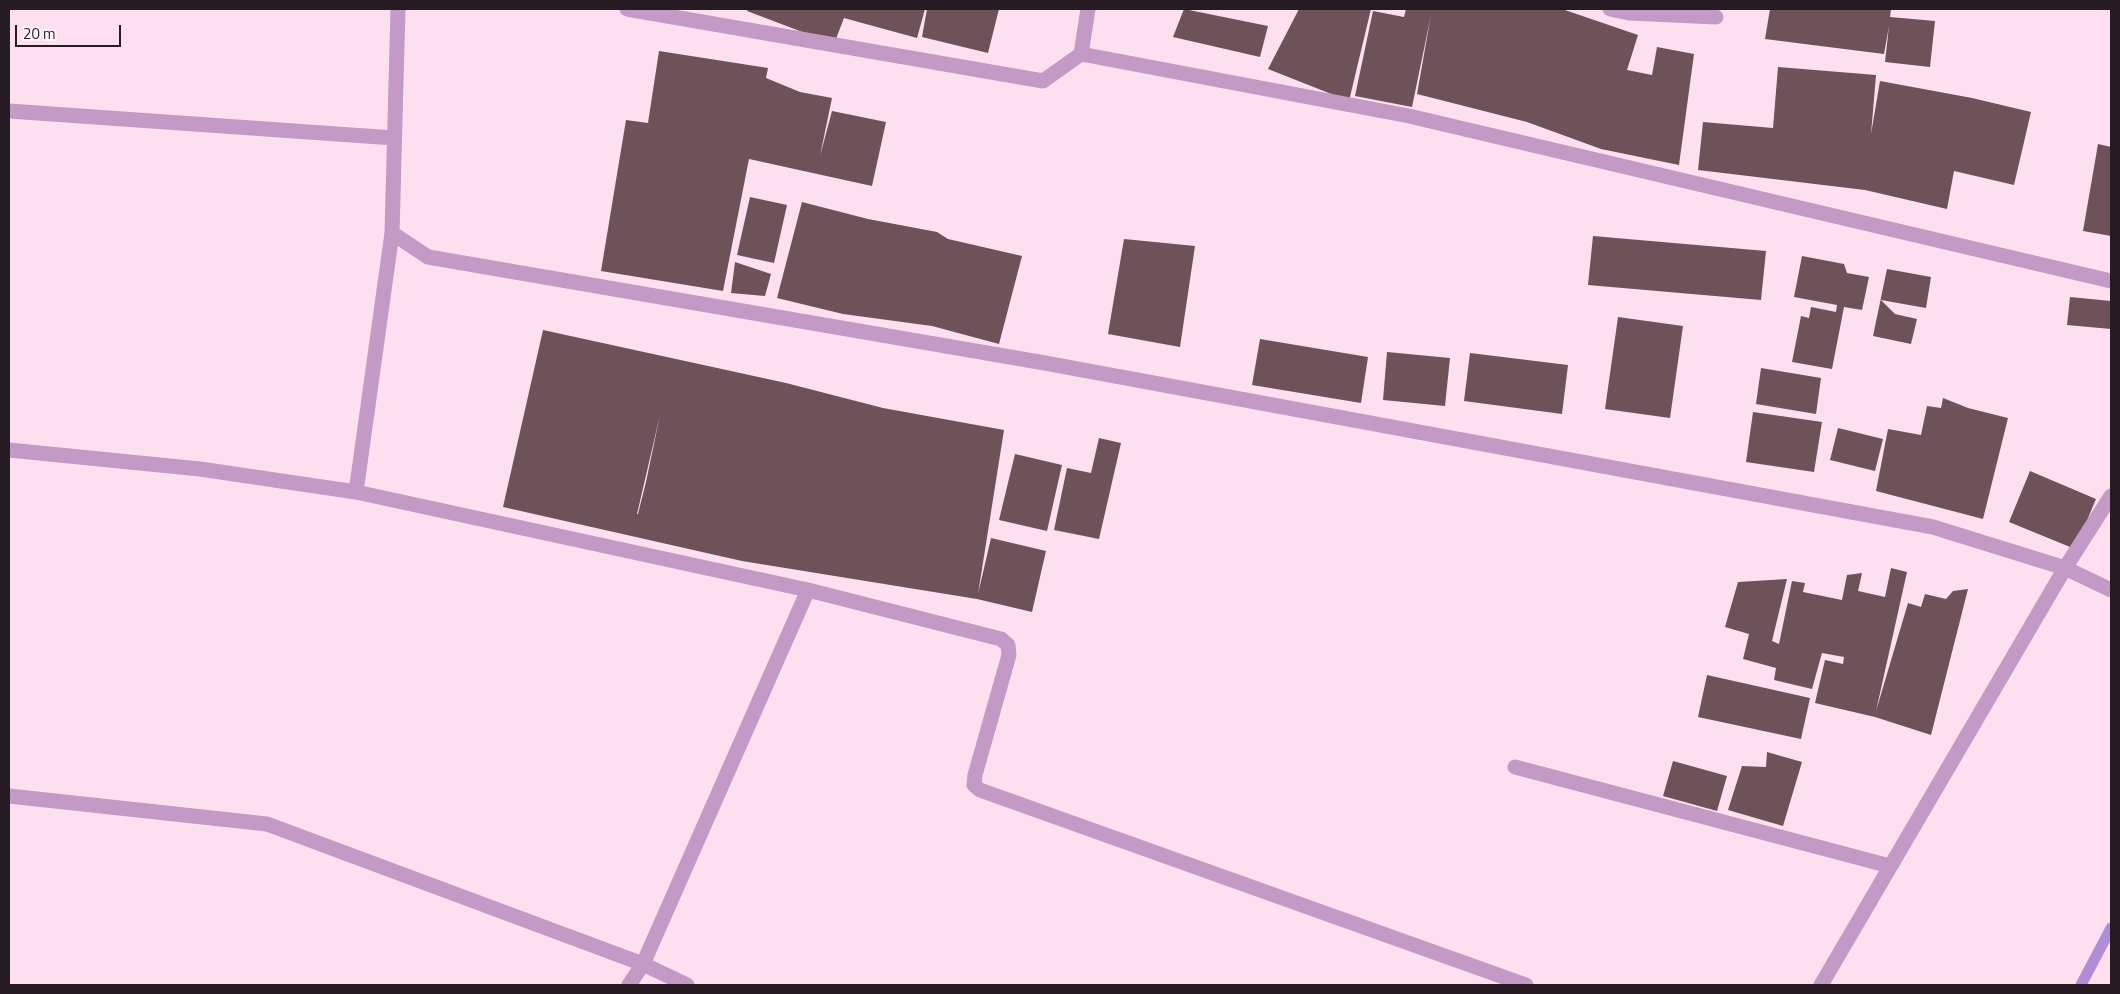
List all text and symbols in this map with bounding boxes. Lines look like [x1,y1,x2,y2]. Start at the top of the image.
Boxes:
scale bar [18,15,124,47]
text: 20 m [23,22,56,45]

